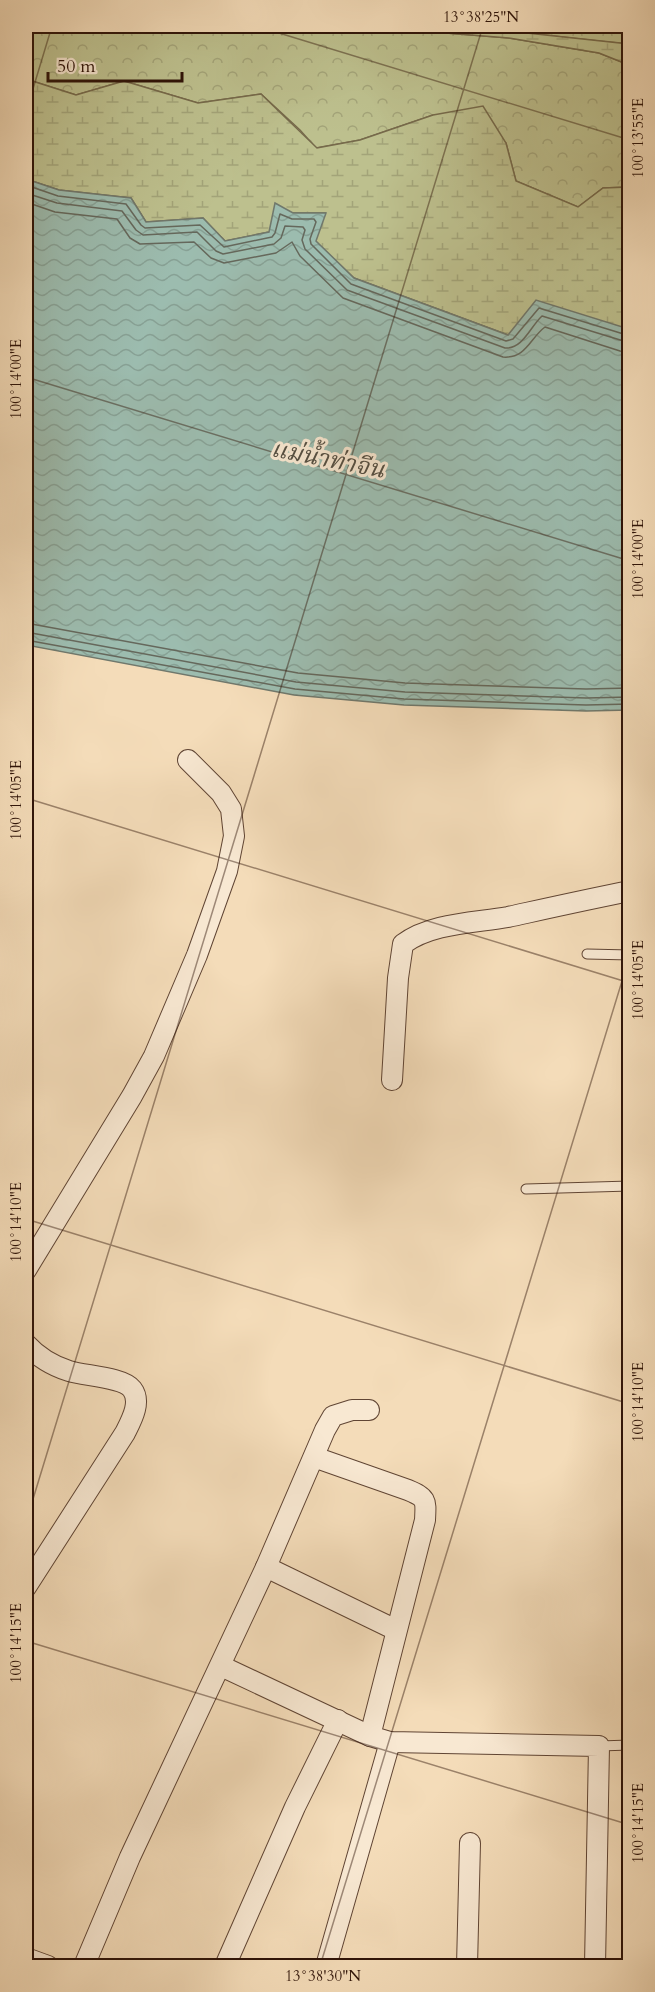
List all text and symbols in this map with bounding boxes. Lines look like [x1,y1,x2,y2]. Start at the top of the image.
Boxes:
text: 13°38'25"N [443,7,519,27]
scale bar [48,45,182,83]
text: 50 m [57,54,96,79]
text: 100°13'55"E [628,98,648,178]
text: 100°14'00"E [6,339,26,419]
water label: แม่น้ำท่าจีน [268,430,388,487]
text: 100°14'00"E [628,519,648,599]
text: 100°14'05"E [6,760,26,840]
text: 100°14'05"E [628,940,648,1020]
text: 100°14'10"E [6,1182,26,1262]
text: 100°14'10"E [628,1362,648,1442]
text: 100°14'15"E [6,1603,26,1683]
text: 100°14'15"E [628,1783,648,1863]
text: 13°38'30"N [285,1966,361,1986]

